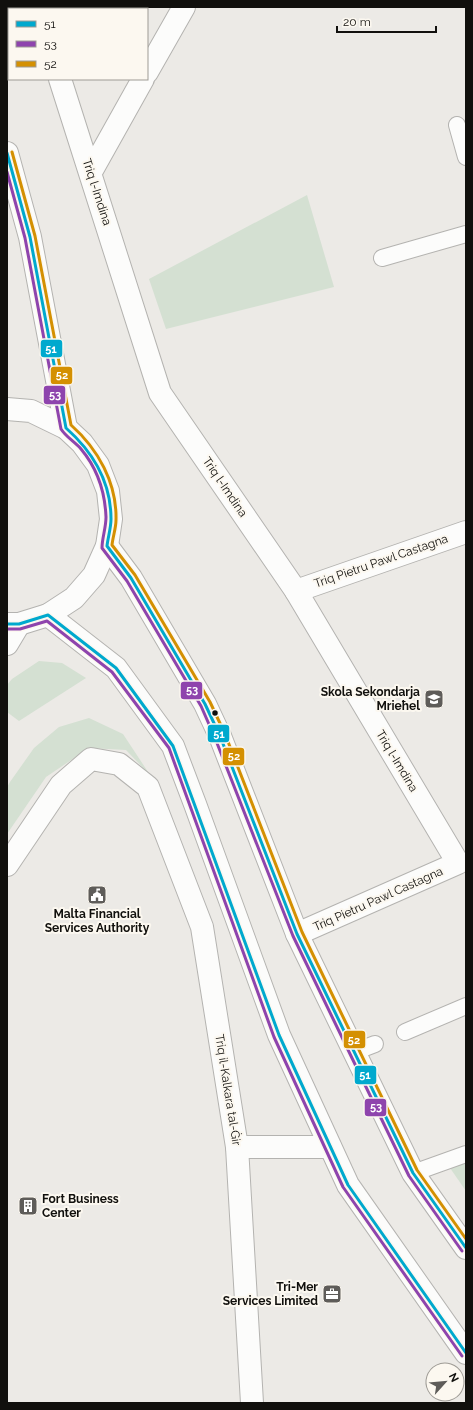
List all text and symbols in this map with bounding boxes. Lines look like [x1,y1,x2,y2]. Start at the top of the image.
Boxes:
legend [8,8,148,80]
scale bar [337,8,436,34]
text: 20 m [343,15,371,29]
text: 51 [44,17,56,31]
text: 53 [44,37,57,51]
text: 52 [44,57,57,71]
street label: Triq l-Imdina [80,157,114,227]
line badge: 51 [40,339,63,358]
text: 51 [45,343,57,356]
line badge: 52 [50,366,73,385]
text: 52 [56,369,68,382]
line badge: 53 [43,385,66,405]
text: 53 [49,389,61,402]
street label: Triq l-Imdina [200,454,250,520]
street label: Triq Pietru Pawl Castagna [312,531,450,591]
line badge: 53 [180,681,203,700]
text: 53 [186,684,198,697]
place label: Skola Sekondarja Mrieħel [321,685,420,713]
school or university icon: Skola Sekondarja Mrieħel [423,688,445,710]
unlabelled marker [210,708,220,718]
line badge: 51 [207,724,230,743]
text: 51 [213,728,225,741]
street label: Triq l-Imdina [373,728,421,794]
line badge: 52 [222,747,245,766]
text: 52 [228,750,240,763]
street label: Triq Pietru Pawl Castagna [311,864,445,934]
public building icon: Malta Financial Services Authority [86,884,108,906]
place label: Malta Financial Services Authority [45,907,150,935]
line badge: 52 [343,1030,366,1049]
street label: Triq il-Kalkara tal-Ġir [212,1033,244,1147]
text: 52 [348,1034,360,1047]
line badge: 51 [354,1065,377,1085]
text: 51 [359,1069,371,1082]
line badge: 53 [364,1098,387,1117]
text: 53 [370,1101,382,1114]
place label: Fort Business Center [42,1192,119,1220]
building icon: Fort Business Center [17,1195,39,1217]
place label: Tri-Mer Services Limited [223,1280,318,1308]
office icon: Tri-Mer Services Limited [321,1283,343,1305]
north arrow [425,1362,465,1402]
text: N [446,1371,461,1384]

